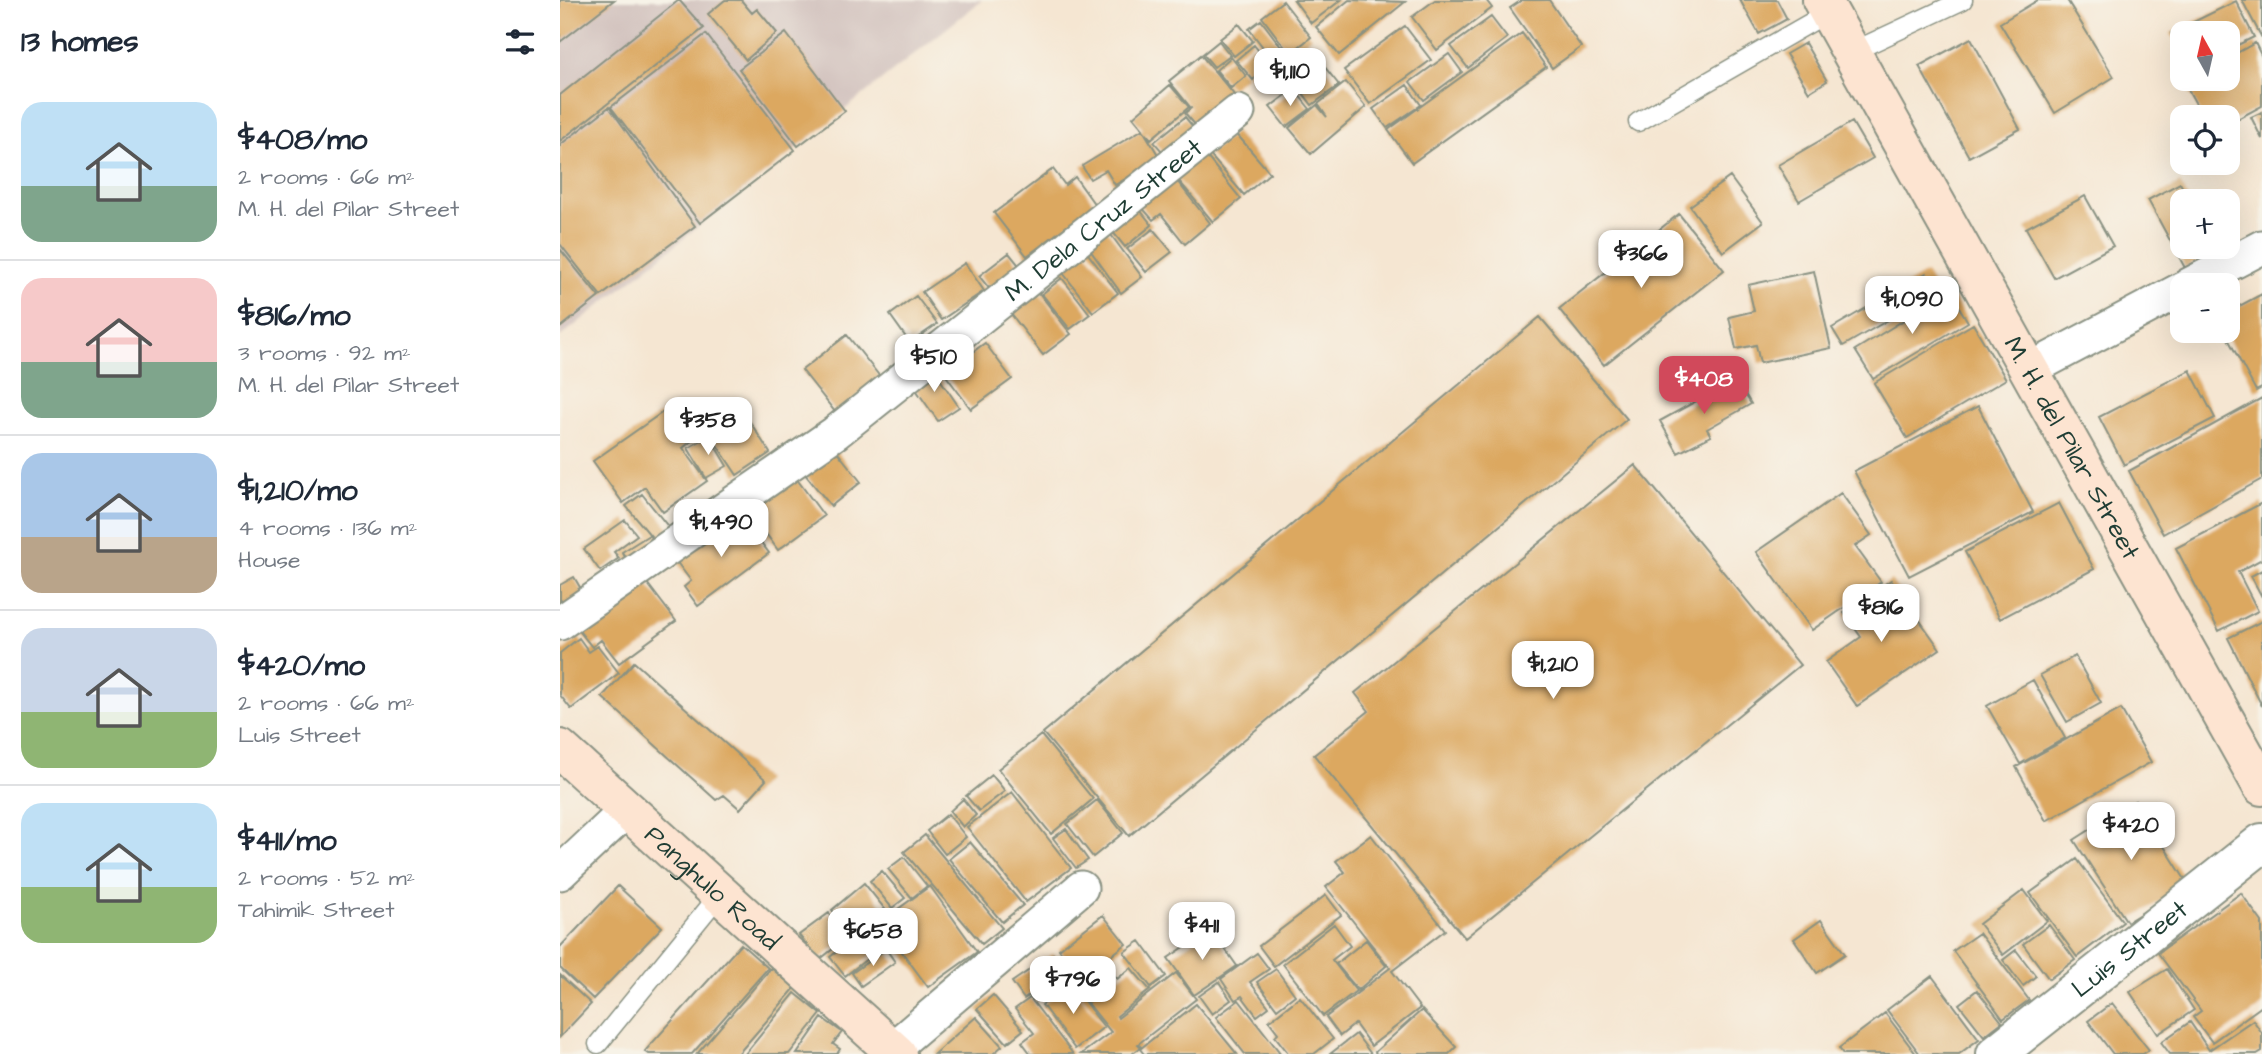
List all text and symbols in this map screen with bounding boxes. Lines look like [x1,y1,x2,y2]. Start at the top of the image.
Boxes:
text: 13 homes [21,21,138,63]
north arrow [2170,21,2240,91]
map controls [2170,21,2240,343]
icon: filters [501,23,539,61]
pin: $1,110 [1233,48,1347,108]
text: $1,110 [1270,55,1310,87]
button: locate [2170,105,2240,175]
text: $408/mo [238,119,367,161]
icon: home [77,130,161,214]
street label: M. Dela Cruz Street [997,130,1211,310]
text: 2 rooms · 66 m² [238,161,415,193]
button: + [2170,189,2240,259]
text: M. H. del Pilar Street [238,193,459,225]
pin: $366 [1600,230,1682,290]
text: $366 [1614,237,1668,269]
button: − [2170,273,2240,343]
pin: $1,090 [1855,276,1969,336]
text: $1,090 [1881,283,1943,315]
text: $816/mo [238,295,351,337]
icon: home [77,306,161,390]
street label: M. H. del Pilar Street [1995,330,2149,567]
pin: $510 [893,334,975,394]
text: 3 rooms · 92 m² [238,337,411,369]
text: $510 [911,341,957,373]
pin: $408 [1663,356,1745,416]
text: $408 [1675,363,1733,395]
text: M. H. del Pilar Street [238,369,459,401]
pin: $358 [667,398,749,457]
text: $358 [680,404,736,436]
text: $1,210/mo [238,470,358,512]
icon: home [77,481,161,565]
pin: $1,490 [664,500,778,559]
text: $1,490 [689,506,753,538]
text: 4 rooms · 136 m² [238,512,417,544]
text: House [238,544,301,576]
pin: $816 [1840,584,1922,644]
text: $816 [1858,591,1904,623]
pin: $1,210 [1496,642,1610,701]
text: $420/mo [238,645,365,687]
text: $1,210 [1528,648,1578,680]
icon: home [77,656,161,740]
text: 2 rooms · 66 m² [238,687,415,719]
text: Luis Street [238,719,361,751]
pin: $420 [2090,802,2172,862]
text: $420 [2103,809,2159,841]
street label: Panghulo Road [637,817,788,959]
text: $411/mo [238,820,337,862]
icon: home [77,831,161,915]
text: 2 rooms · 52 m² [238,862,415,894]
street label: Luis Street [2064,892,2196,1006]
text: Tahimik Street [238,894,395,926]
pin: $411 [1161,902,1243,962]
pin: $658 [832,908,914,968]
text: $411 [1185,909,1219,941]
text: $658 [844,915,902,947]
pin: $796 [1032,956,1114,1016]
text: $796 [1046,963,1100,995]

